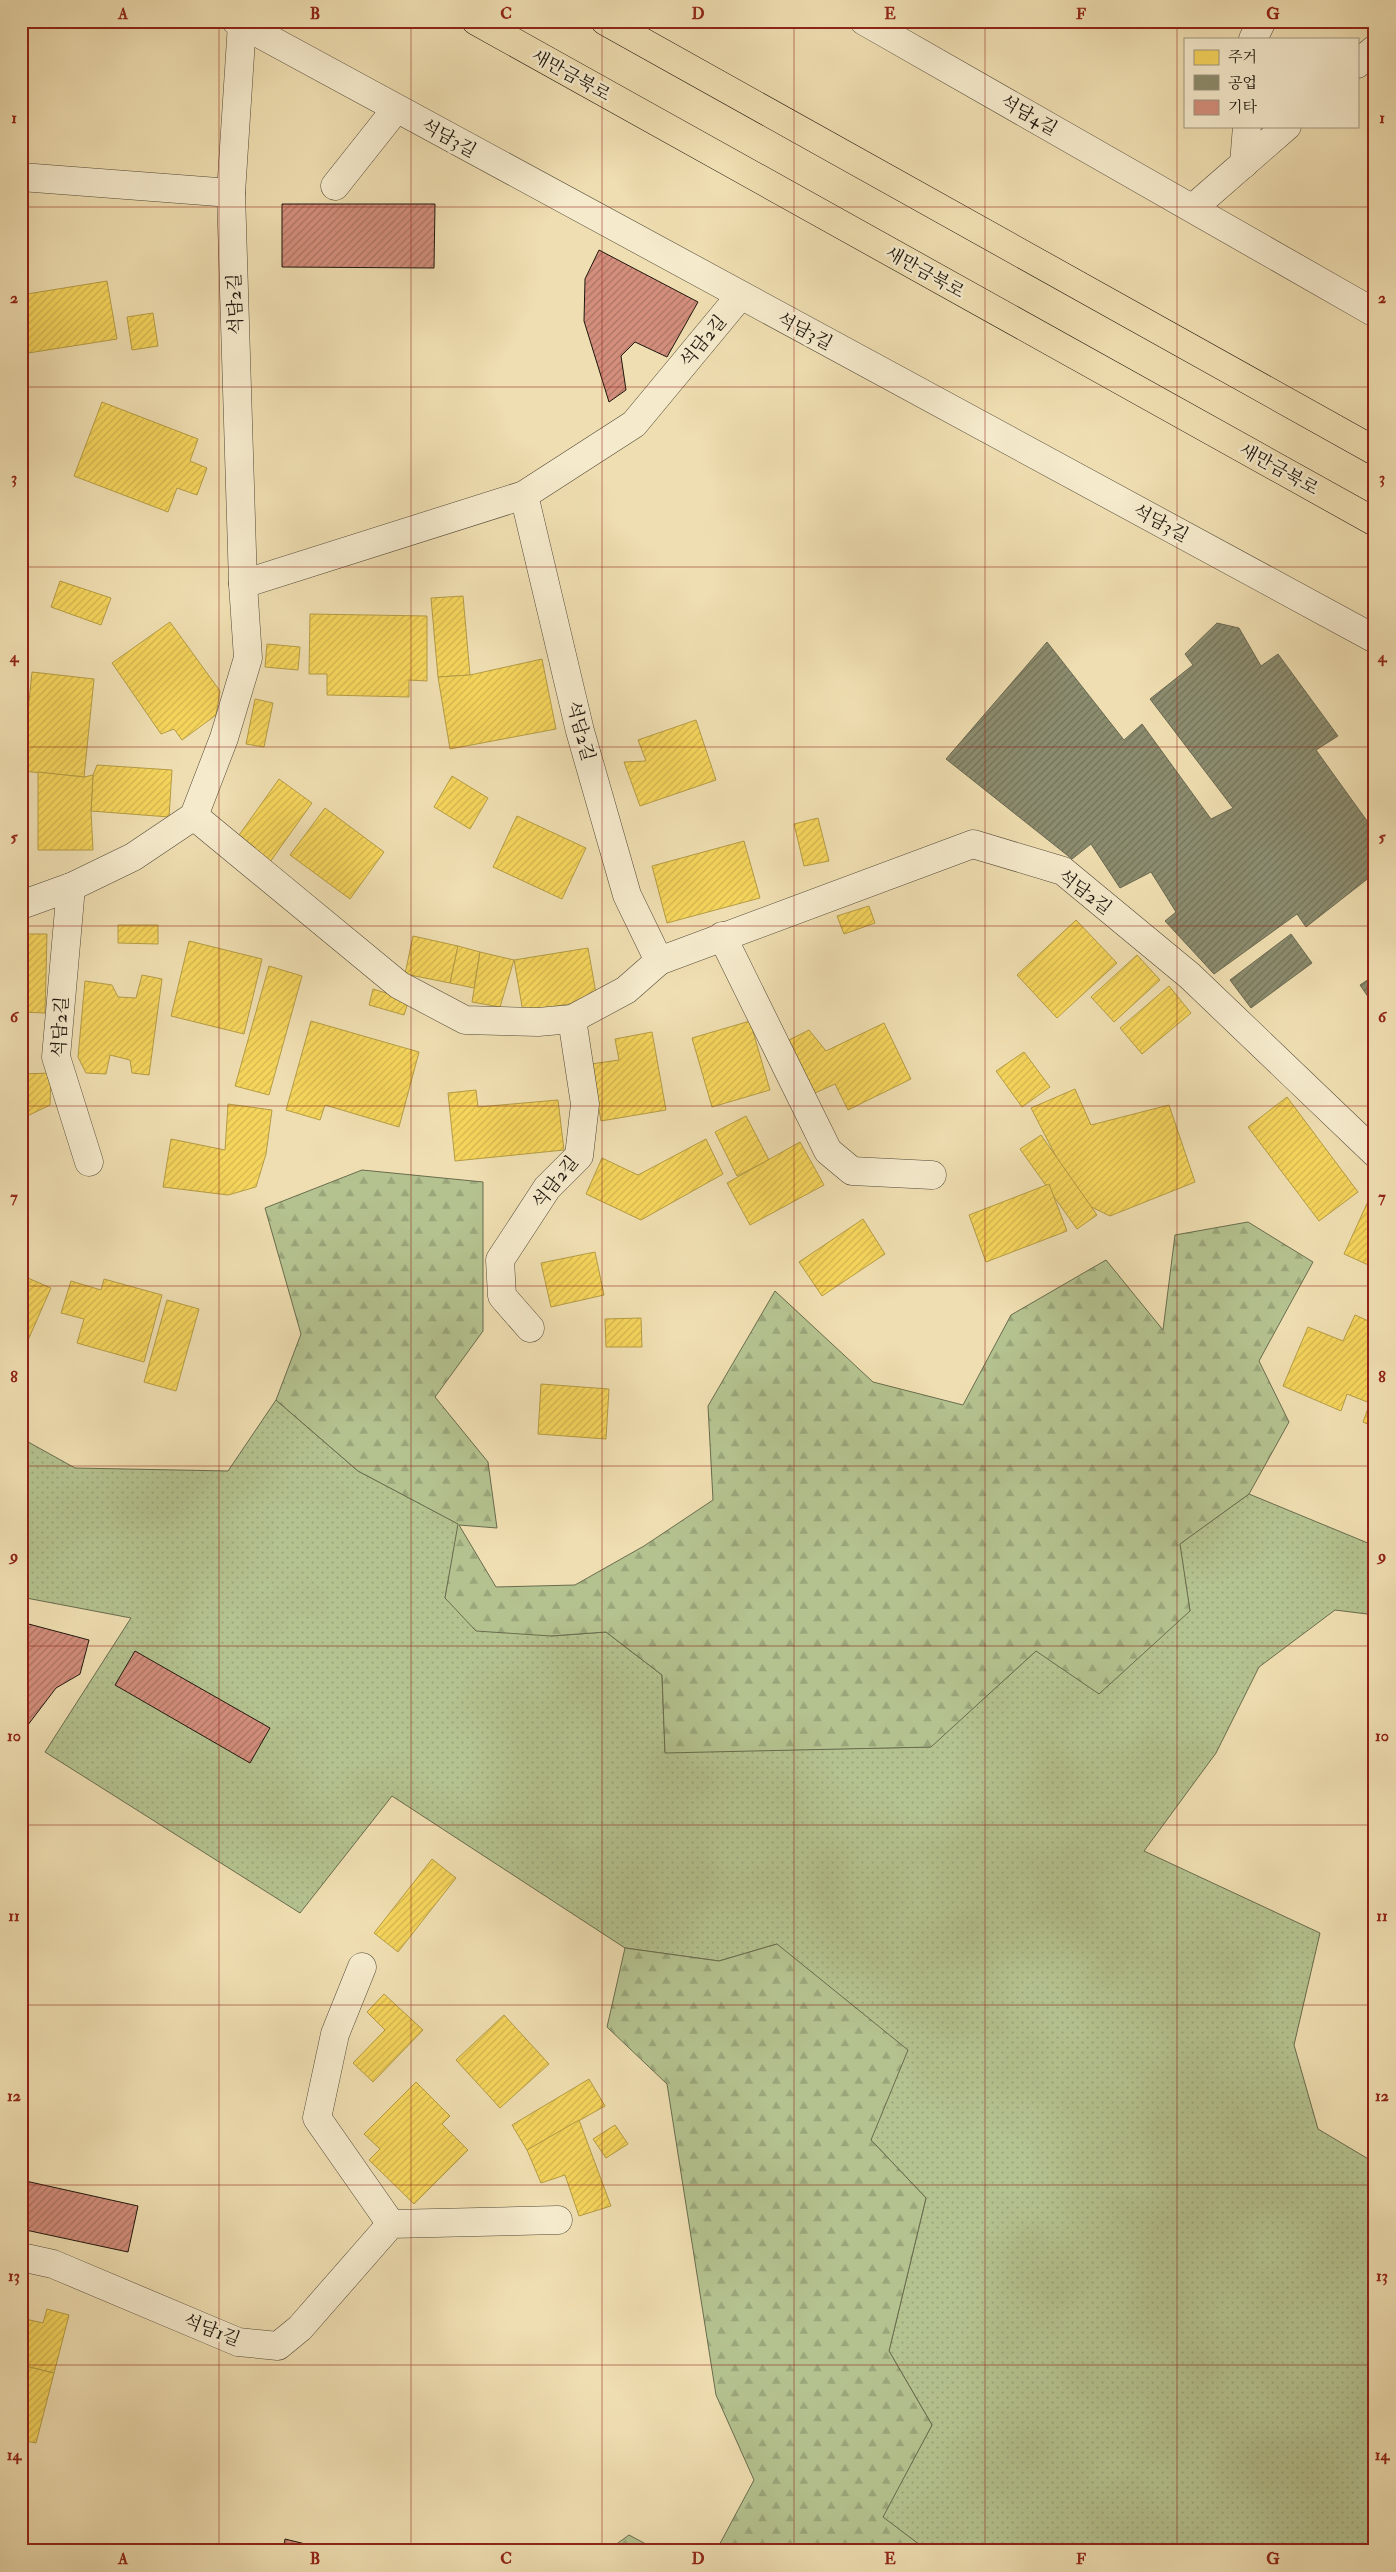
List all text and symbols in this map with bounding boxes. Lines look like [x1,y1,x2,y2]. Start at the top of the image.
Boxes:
text: A [117,4,129,24]
text: B [310,4,320,24]
text: C [500,4,512,24]
text: D [691,4,705,24]
text: E [884,4,896,24]
text: F [1076,4,1086,24]
text: G [1266,4,1280,24]
legend [1184,38,1358,128]
street label: 새만금북로 [527,44,614,107]
text: 주거 [1228,48,1257,67]
text: 공업 [1228,74,1257,93]
street label: 석담4길 [996,90,1061,141]
text: 기타 [1228,98,1257,117]
text: 1 [11,108,17,128]
text: 1 [1379,108,1385,128]
street label: 석담3길 [417,114,480,163]
street label: 새만금북로 [881,241,968,304]
street label: 석담2길 [223,273,248,335]
text: 2 [10,288,18,308]
text: 2 [1378,288,1386,308]
street label: 석담3길 [773,307,836,355]
street label: 석담2길 [675,310,732,372]
street label: 새만금북로 [1235,438,1322,501]
text: 3 [11,468,17,488]
text: 3 [1379,468,1385,488]
street label: 석담3길 [1129,499,1192,547]
text: 4 [9,647,20,667]
text: 4 [1377,647,1388,667]
street label: 석담2길 [561,699,600,764]
text: 5 [10,827,18,847]
text: 5 [1378,827,1386,847]
street label: 석담2길 [1053,865,1116,920]
street label: 석담2길 [47,996,74,1058]
text: 6 [10,1007,20,1027]
text: 6 [1378,1007,1388,1027]
street label: 석담2길 [527,1151,584,1213]
text: 7 [10,1187,18,1207]
text: 7 [1378,1187,1386,1207]
text: 8 [10,1367,18,1387]
text: 8 [1378,1367,1386,1387]
text: 9 [8,1546,18,1566]
text: 9 [1376,1546,1386,1566]
text: 10 [7,1726,21,1746]
text: 10 [1375,1726,1389,1746]
text: 11 [8,1906,20,1926]
text: 11 [1376,1906,1388,1926]
text: 12 [7,2086,21,2106]
text: 12 [1375,2086,1389,2106]
text: 13 [8,2266,20,2286]
text: 13 [1376,2266,1388,2286]
street label: 석담1길 [180,2309,243,2352]
text: 14 [7,2445,23,2465]
text: 14 [1375,2445,1391,2465]
text: A [117,2549,129,2569]
text: B [310,2549,320,2569]
text: C [500,2549,512,2569]
text: D [691,2549,705,2569]
text: E [884,2549,896,2569]
text: F [1076,2549,1086,2569]
text: G [1266,2549,1280,2569]

